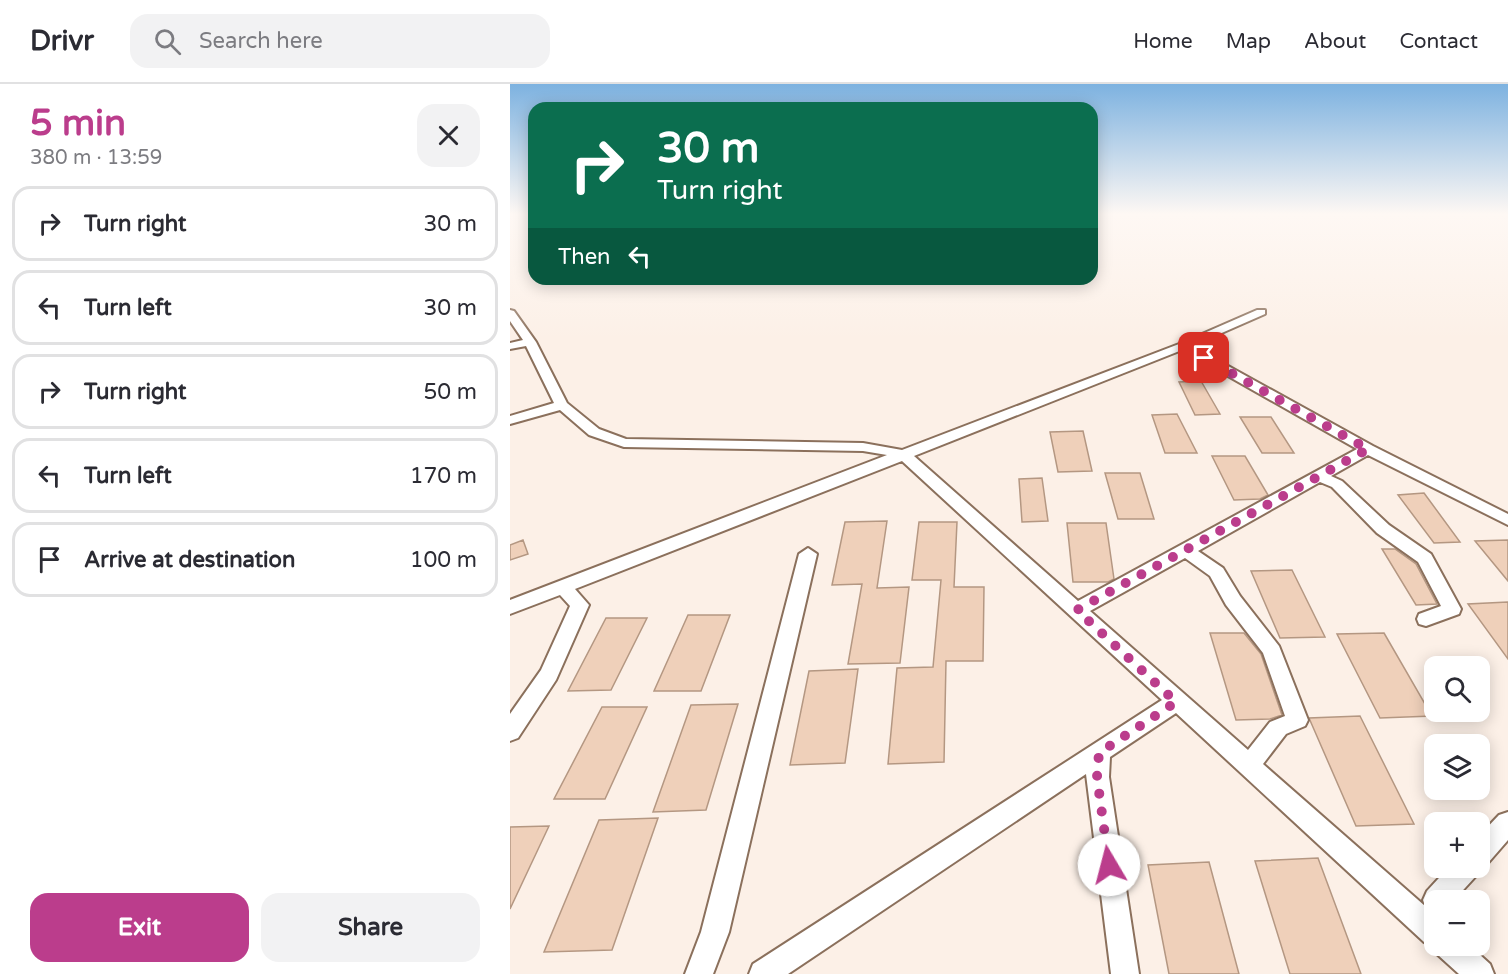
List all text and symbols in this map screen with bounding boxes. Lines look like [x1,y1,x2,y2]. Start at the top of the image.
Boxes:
search box [130,14,550,68]
text: Drivr [30,24,94,58]
icon: search [151,25,184,58]
text: Search here [199,28,323,54]
text: Home [1133,29,1193,54]
text: Map [1226,29,1271,54]
text: About [1304,29,1366,54]
text: Contact [1399,29,1478,54]
text: 5 min [30,102,126,145]
button: close [417,104,480,167]
text: 30 m [657,123,759,174]
icon: right [558,126,636,204]
text: 380 m · 13:59 [30,146,162,170]
text: Turn right [657,174,783,207]
icon: right [33,207,66,240]
text: Turn right [84,211,186,237]
text: 30 m [423,211,477,237]
icon: left [623,240,656,273]
text: Then [558,244,611,270]
icon: left [33,291,66,324]
text: Turn left [84,295,172,321]
text: 30 m [423,295,477,321]
pin [1178,332,1229,383]
icon: arrive [1187,341,1220,374]
icon: right [33,375,66,408]
text: Turn right [84,379,186,405]
text: 50 m [423,379,477,405]
icon: left [33,459,66,492]
text: Turn left [84,463,172,489]
text: 170 m [410,463,477,489]
icon: arrive [33,543,66,576]
text: Arrive at destination [84,547,295,573]
text: 100 m [410,547,477,573]
map controls [1424,656,1490,956]
button: search [1424,656,1490,722]
button: layers [1424,734,1490,800]
button: + [1424,812,1490,878]
position arrow [1077,833,1141,897]
button: − [1424,890,1490,956]
button: Exit [30,893,249,962]
button: Share [261,893,480,962]

